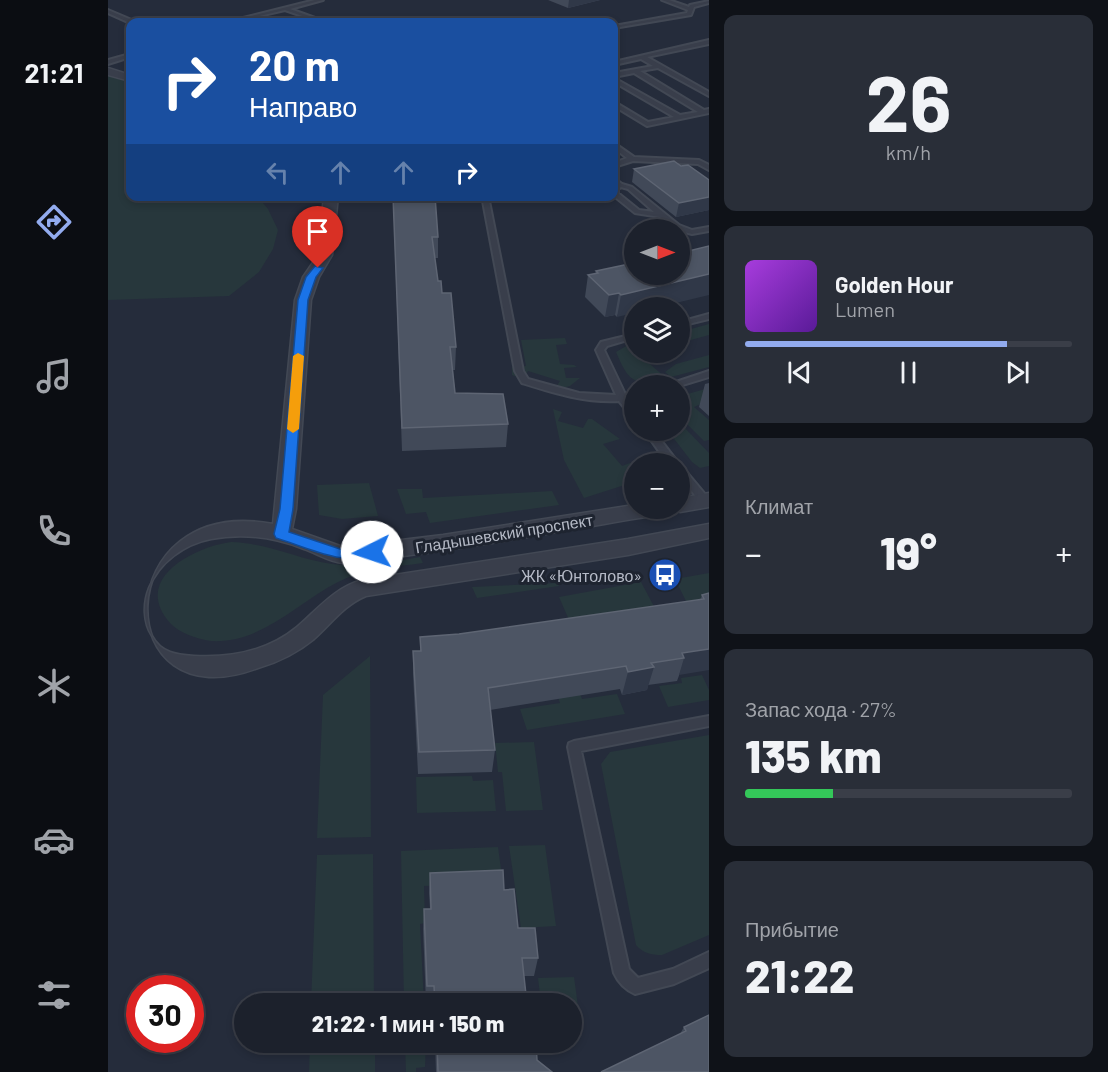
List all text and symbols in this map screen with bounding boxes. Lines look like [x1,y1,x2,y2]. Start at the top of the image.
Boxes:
text: 20 m [249,39,340,89]
icon: right [150,42,228,120]
text: 26 [866,54,951,148]
text: 21:21 [25,56,83,88]
text: Направо [249,90,357,122]
text: km/h [886,140,931,164]
icon: left [261,156,294,189]
icon: ahead [324,156,357,189]
icon: ahead [387,156,420,189]
icon: right [450,156,483,189]
icon: directions [33,201,75,243]
pin [292,206,343,268]
icon: arrive [301,215,334,248]
north arrow [624,219,690,285]
map controls [624,219,690,519]
text: Golden Hour [835,271,953,297]
button: layers [624,297,690,363]
text: Lumen [835,297,895,321]
icon: music [33,355,75,397]
icon: previous [783,356,816,389]
icon: pause [892,356,925,389]
icon: next [1001,356,1034,389]
button: + [624,375,690,441]
button: − [624,453,690,519]
text: Климат [745,494,813,518]
street label: Гладышевский проспект [414,509,595,556]
icon: phone [33,510,75,552]
position arrow [340,520,404,584]
text: 19° [880,525,937,579]
text: − [745,533,762,573]
text: + [1056,533,1072,573]
bus stop icon: ЖК «Юнтолово» [647,557,683,593]
place label: ЖК «Юнтолово» [521,566,642,585]
icon: climate [33,665,75,707]
text: Запас хода · 27% [745,697,897,721]
text: 135 km [745,728,882,782]
icon: car [33,819,75,861]
text: Прибытие [745,917,839,941]
text: 21:22 [745,948,854,1002]
icon: filters [33,974,75,1016]
speed limit sign: 30 [126,975,204,1053]
text: 21:22 · 1 мин · 150 m [312,1010,504,1036]

